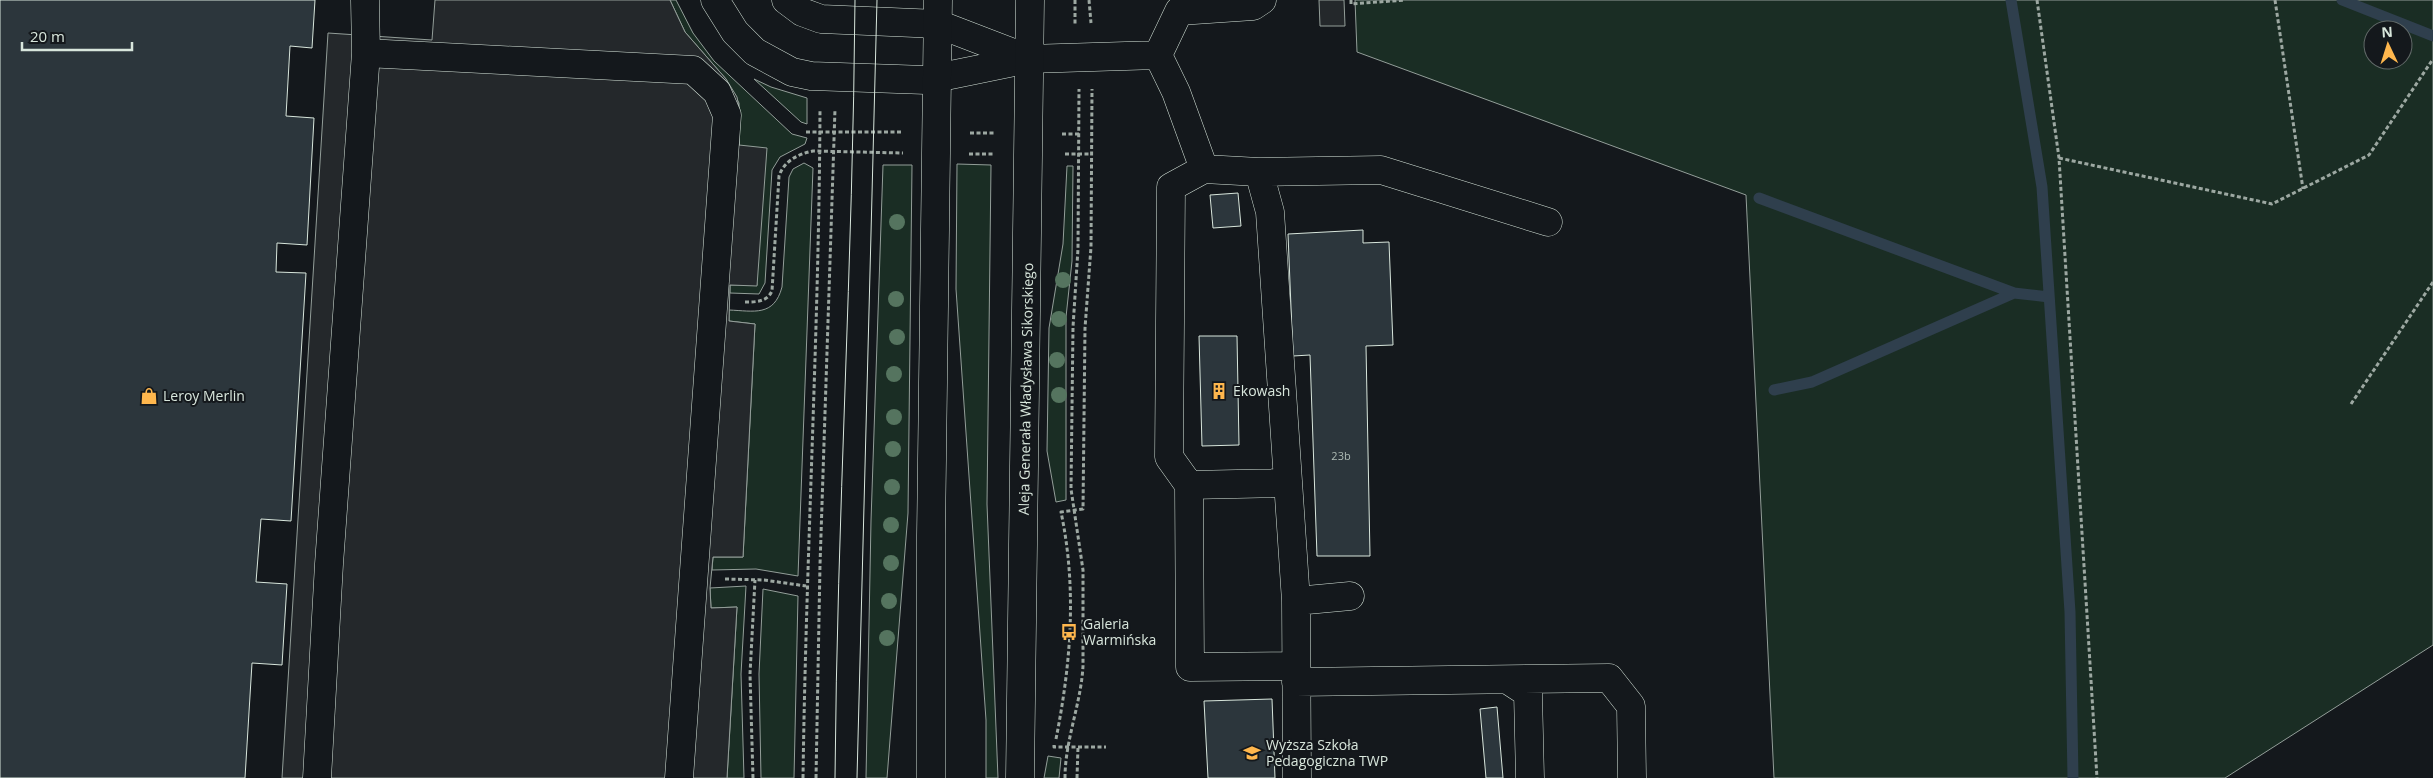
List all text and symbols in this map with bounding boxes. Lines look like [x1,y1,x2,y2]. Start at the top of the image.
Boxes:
scale bar [22,20,132,52]
north arrow [2363,20,2413,70]
text: N [2381,22,2393,41]
text: 20 m [30,26,65,46]
street label: Aleja Generała Władysława Sikorskiego [1014,263,1037,515]
building icon: Ekowash [1209,381,1229,401]
place label: Ekowash [1233,381,1290,400]
shop icon: Leroy Merlin [139,386,159,406]
place label: Leroy Merlin [163,386,245,405]
house number: 23b [1331,448,1351,463]
place label: Galeria Warmińska [1083,614,1156,649]
bus stop icon: Galeria Warmińska [1059,622,1079,642]
place label: Wyższa Szkoła Pedagogiczna TWP [1266,735,1388,770]
school or university icon: Wyższa Szkoła Pedagogiczna TWP [1242,743,1262,763]

